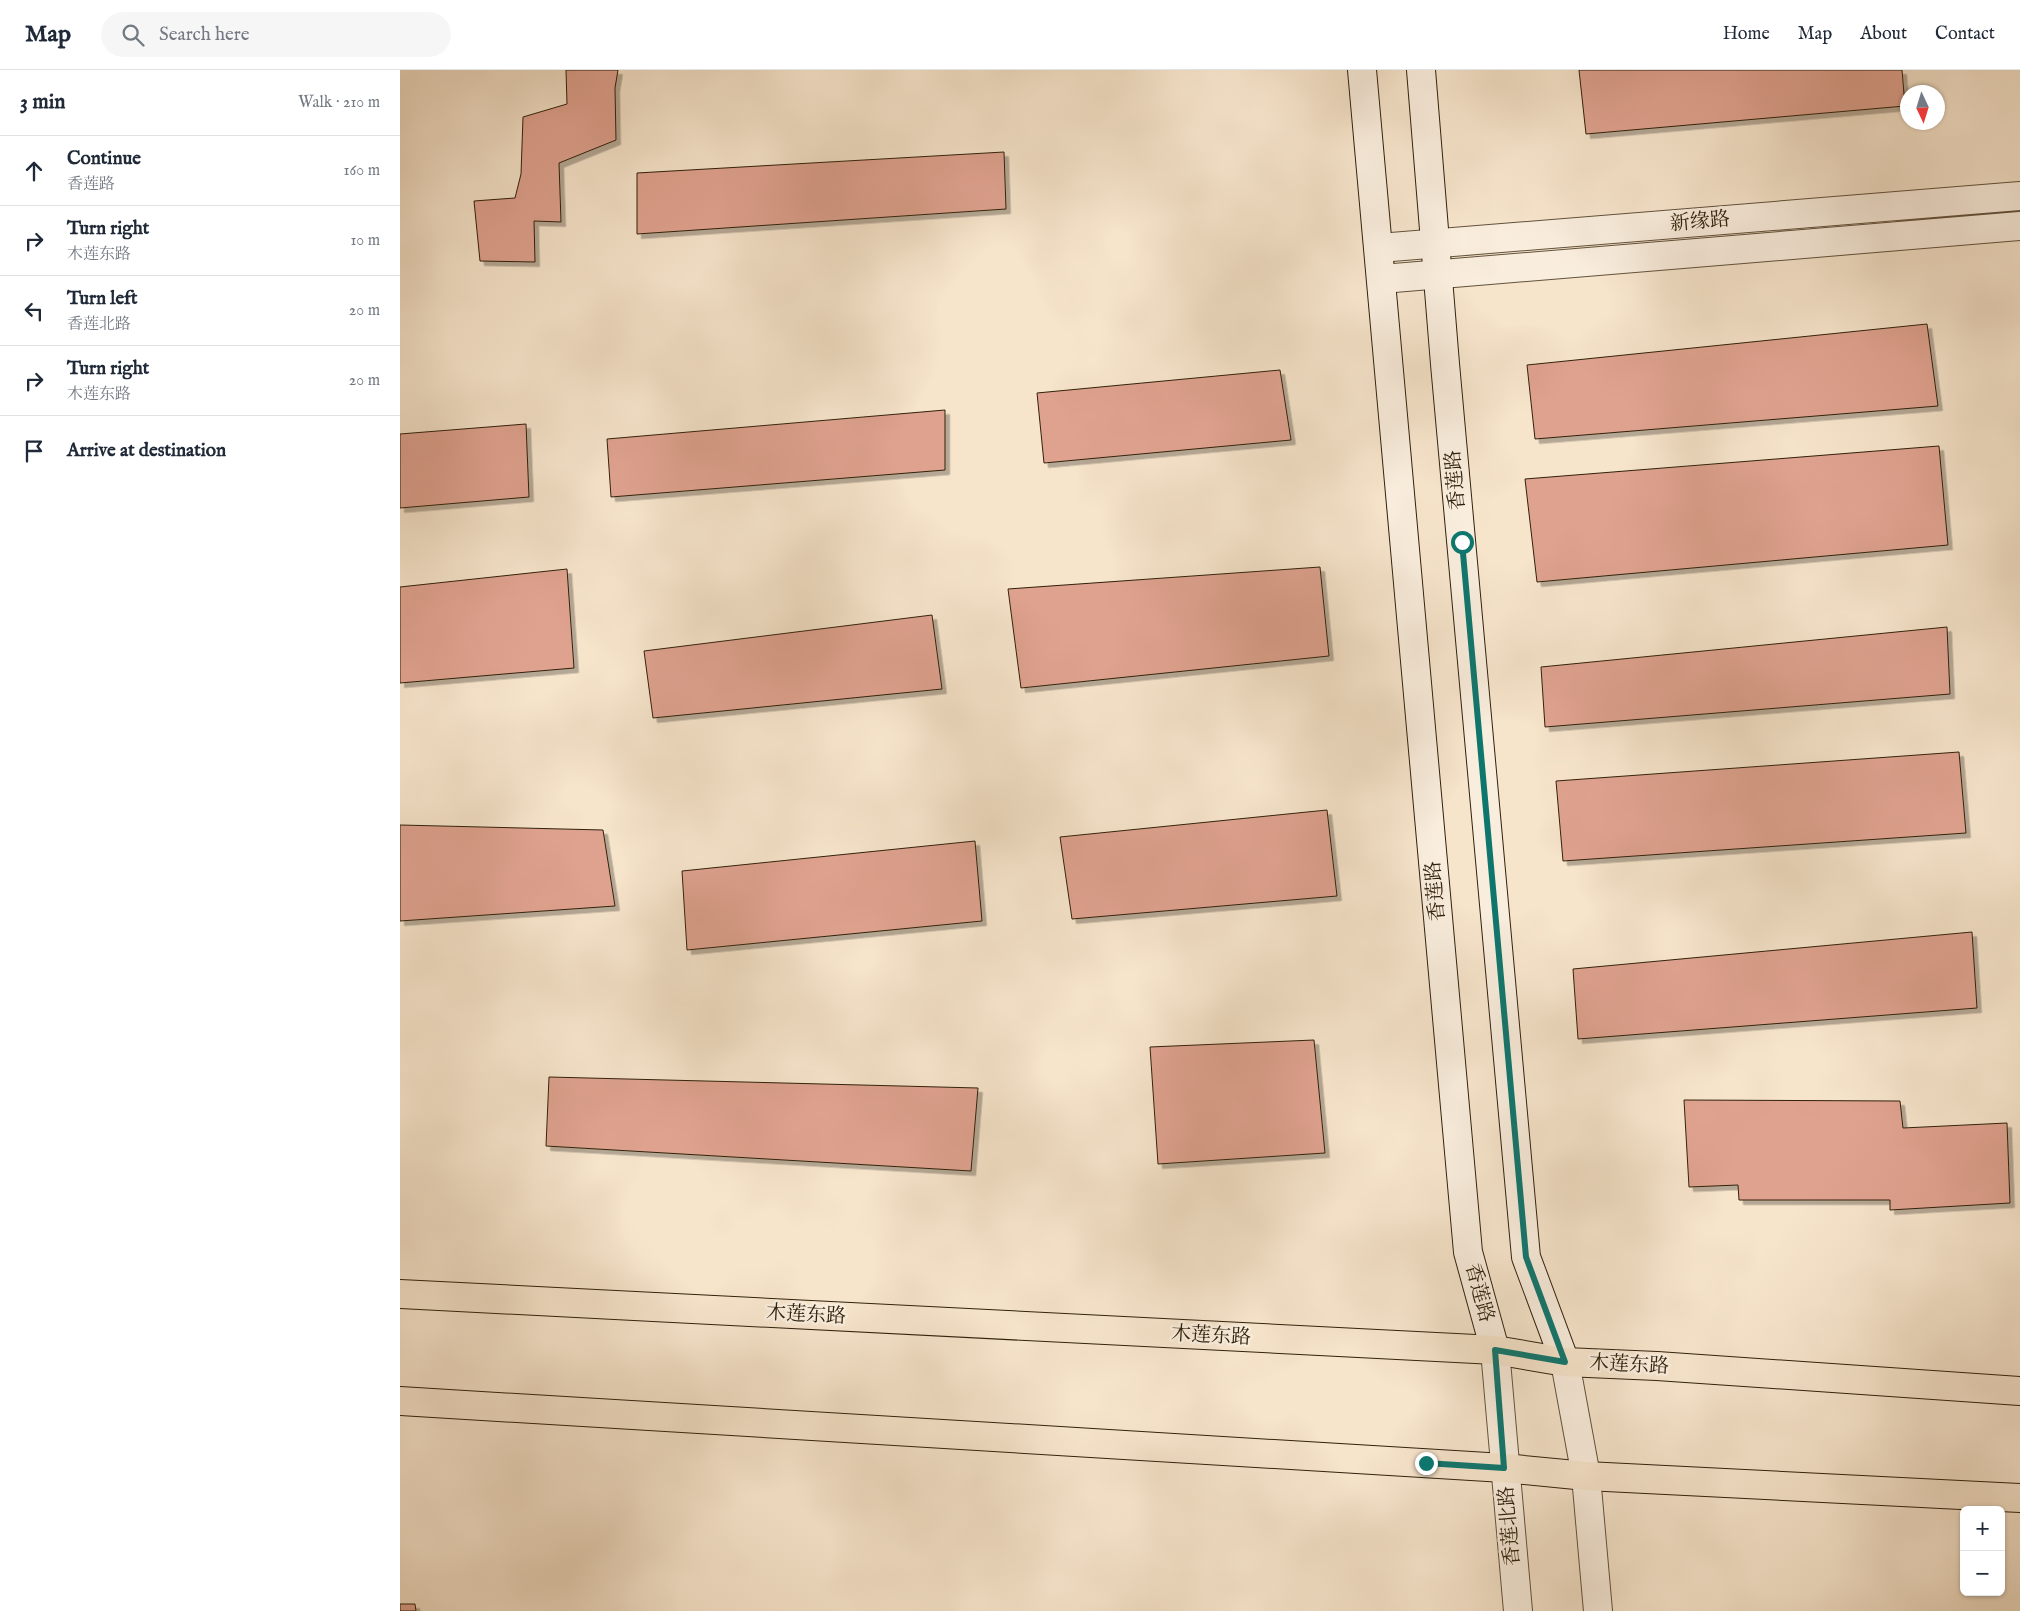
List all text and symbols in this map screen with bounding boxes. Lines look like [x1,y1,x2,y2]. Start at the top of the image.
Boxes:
search box [101,12,451,57]
text: Map [25,19,71,50]
icon: search [119,21,147,49]
text: Search here [159,23,250,47]
text: Home [1723,23,1770,46]
text: Map [1798,23,1832,46]
text: About [1860,23,1907,46]
text: Contact [1935,23,1995,46]
north arrow [1900,85,1945,130]
text: 3 min [20,89,65,116]
text: Walk · 210 m [298,93,380,113]
text: Continue [67,147,141,171]
icon: ahead [20,157,48,185]
text: 160 m [344,161,380,181]
text: 香莲路 [67,175,115,195]
street label: 新缘路 [1669,207,1731,237]
text: Turn right [67,217,149,241]
icon: right [20,227,48,255]
text: 10 m [350,231,380,251]
text: 木莲东路 [67,245,131,265]
text: Turn left [67,287,138,311]
icon: left [20,297,48,325]
text: 20 m [349,301,380,321]
text: 香莲北路 [67,315,131,335]
text: Turn right [67,357,149,381]
icon: right [20,367,48,395]
text: 20 m [349,371,380,391]
text: 木莲东路 [67,385,131,405]
icon: arrive [20,437,48,465]
text: Arrive at destination [67,439,226,463]
street label: 香莲路 [1441,449,1471,511]
route start [1451,531,1474,554]
street label: 香莲路 [1421,860,1451,922]
street label: 香莲路 [1459,1261,1499,1325]
street label: 木莲东路 [765,1300,847,1330]
street label: 木莲东路 [1170,1321,1252,1351]
street label: 木莲东路 [1588,1350,1670,1380]
route end [1415,1452,1438,1475]
street label: 香莲北路 [1494,1485,1526,1567]
map controls [1960,1506,2005,1596]
button: + [1960,1506,2005,1551]
button: − [1960,1551,2005,1596]

